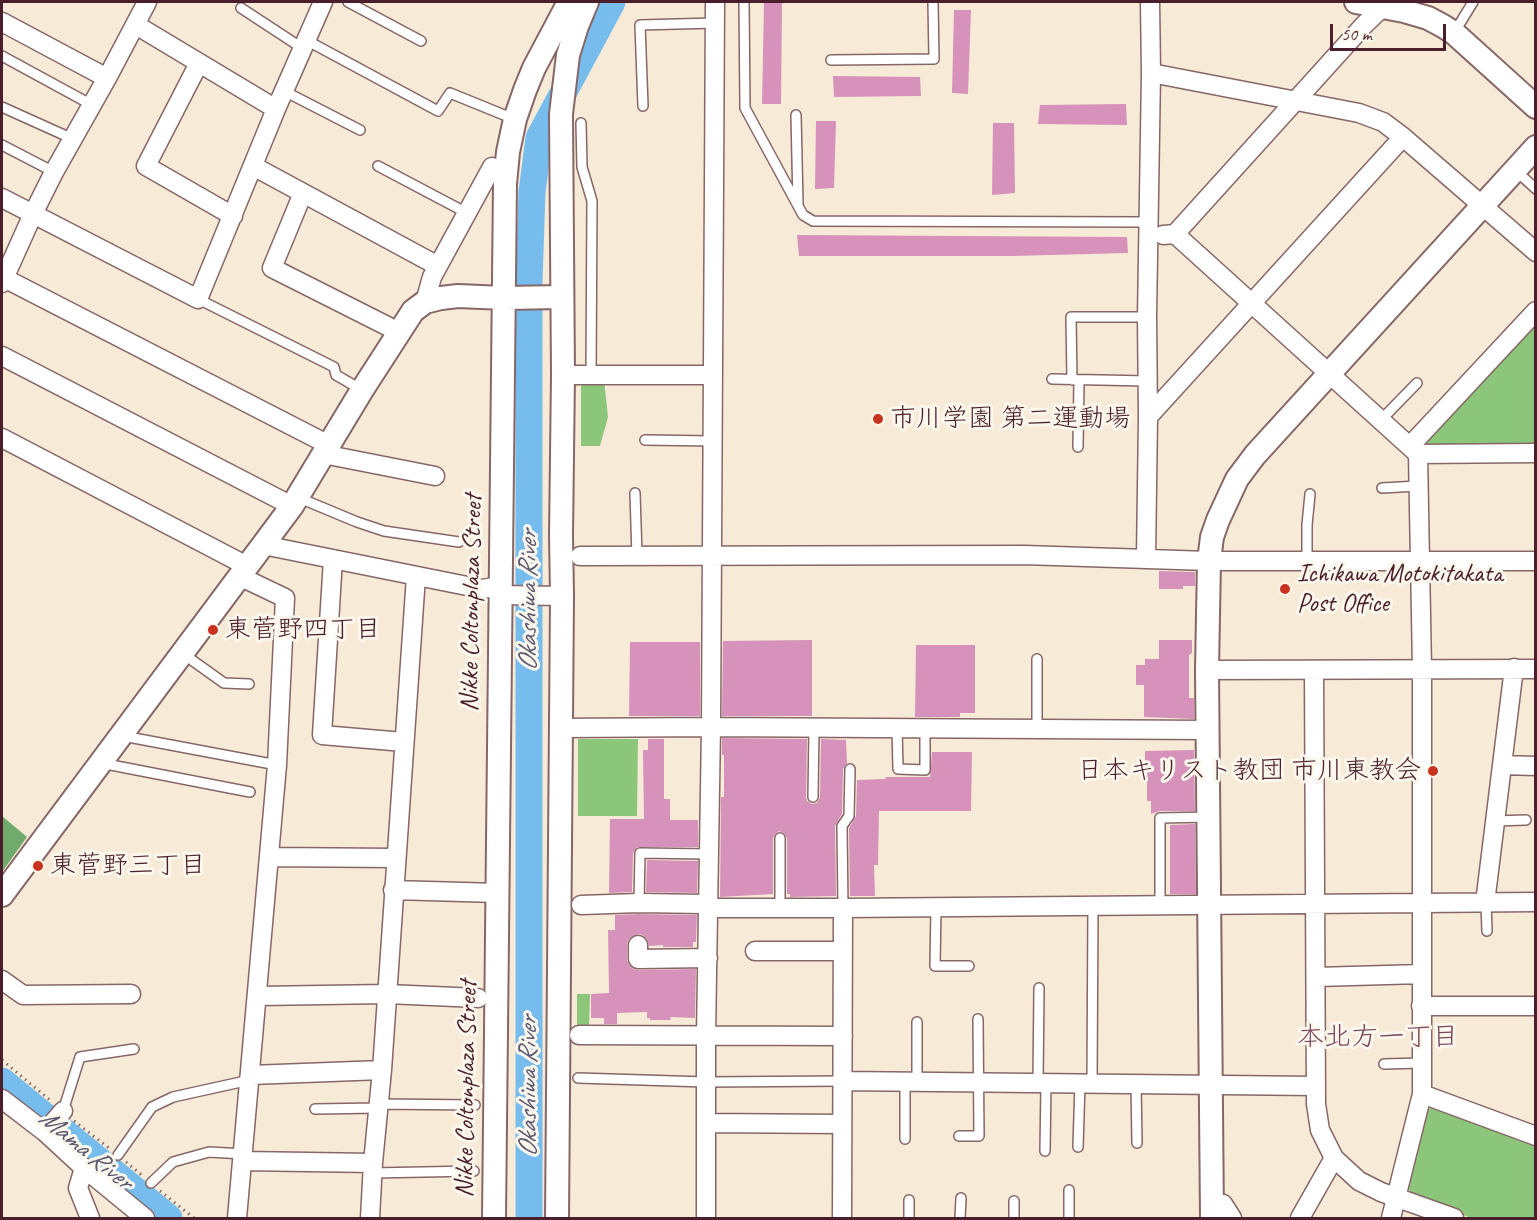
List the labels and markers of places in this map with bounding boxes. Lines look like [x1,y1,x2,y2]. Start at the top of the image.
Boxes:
place label: 市川学園 第二運動場 [890,403,1130,435]
marker: 市川学園 第二運動場 [871,412,885,426]
place label: Ichikawa Motokitakata Post Office [1297,558,1503,620]
marker: Ichikawa Motokitakata Post Office [1278,582,1292,596]
place label: 東菅野四丁目 [225,614,381,646]
marker: 東菅野四丁目 [206,623,220,637]
place label: 日本キリスト教団 市川東教会 [1077,755,1421,787]
marker: 日本キリスト教団 市川東教会 [1426,764,1440,778]
place label: 東菅野三丁目 [50,850,206,882]
marker: 東菅野三丁目 [31,859,45,873]

